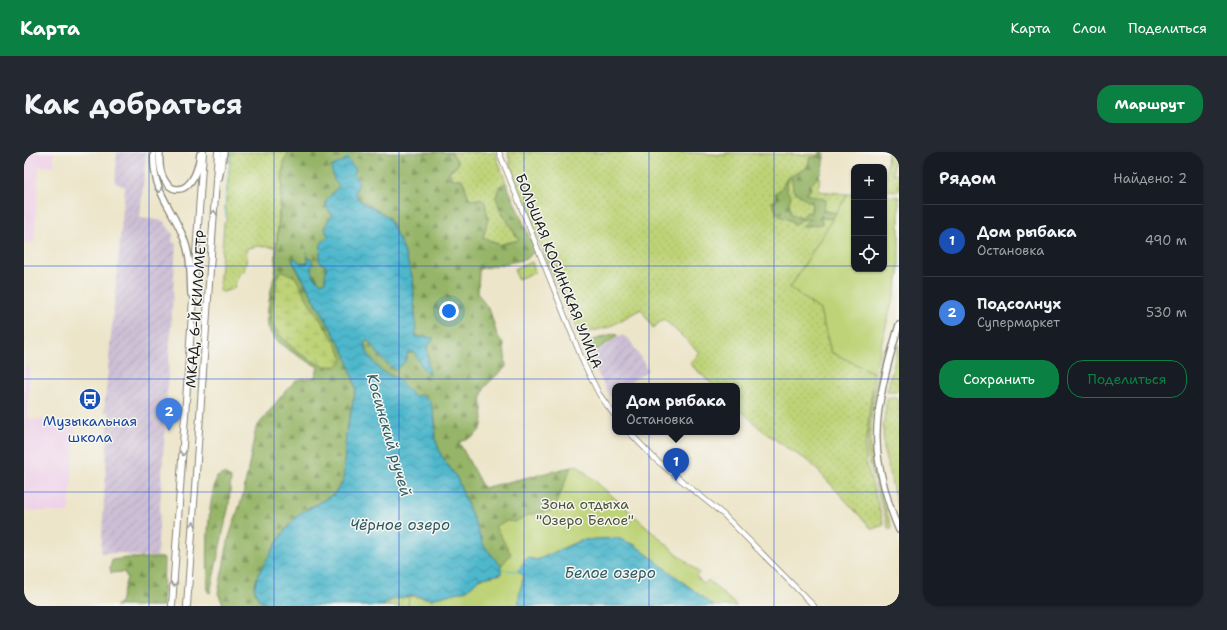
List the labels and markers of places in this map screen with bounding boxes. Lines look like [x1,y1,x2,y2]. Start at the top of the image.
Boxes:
bus stop icon: Музыкальная школа [77,386,103,412]
pin: 2 [156,398,182,431]
place label: Музыкальная школа [43,412,137,446]
pin: 1 [663,448,689,481]

